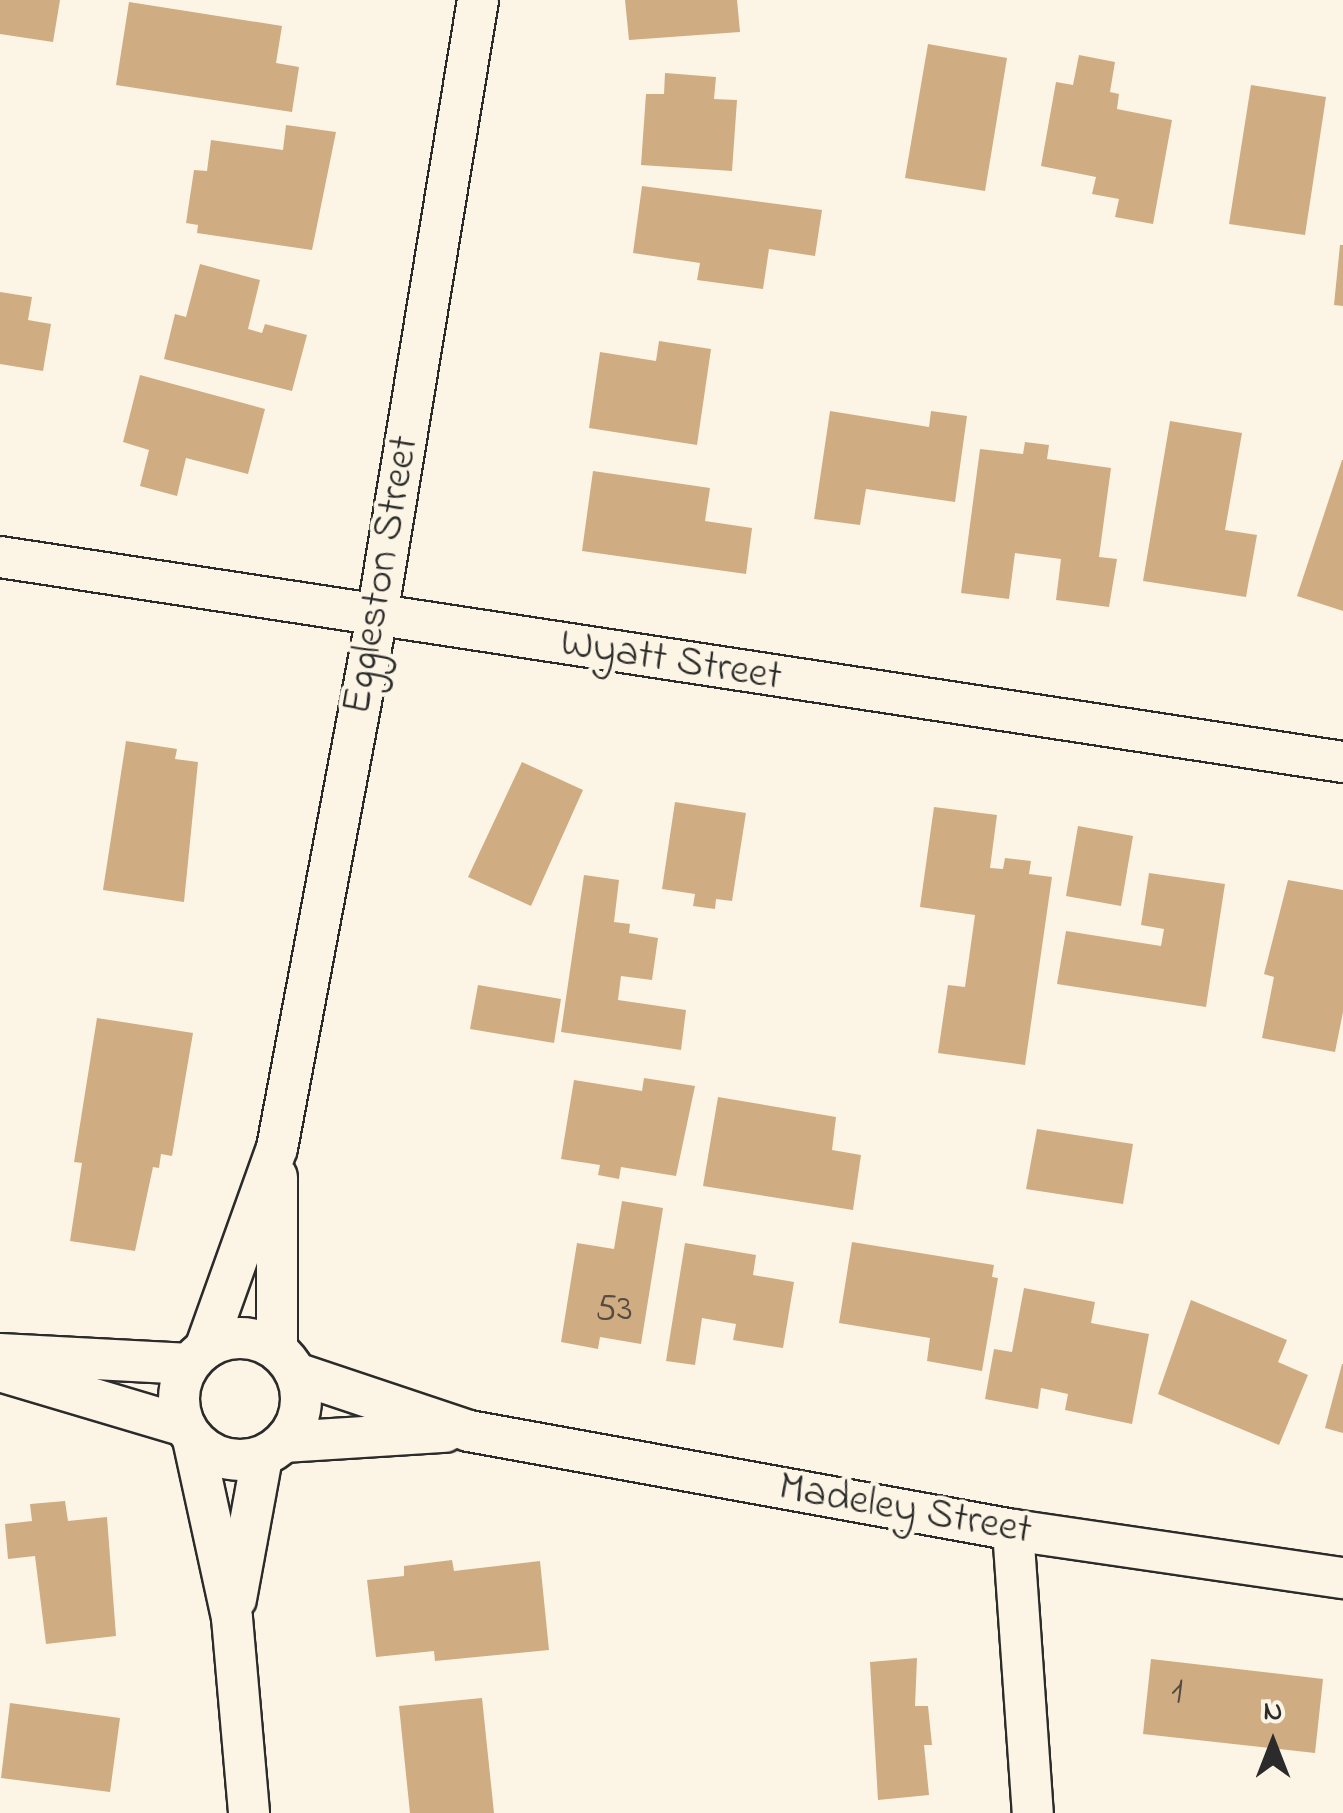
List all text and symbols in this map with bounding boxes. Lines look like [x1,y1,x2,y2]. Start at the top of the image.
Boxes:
street label: Eggleston Street [333,432,431,718]
street label: Wyatt Street [557,619,785,703]
house number: 53 [595,1288,633,1334]
street label: Madeley Street [774,1463,1036,1557]
house number: 1 [1171,1670,1183,1716]
text: N [1264,1692,1282,1733]
north arrow [1223,1693,1323,1793]

